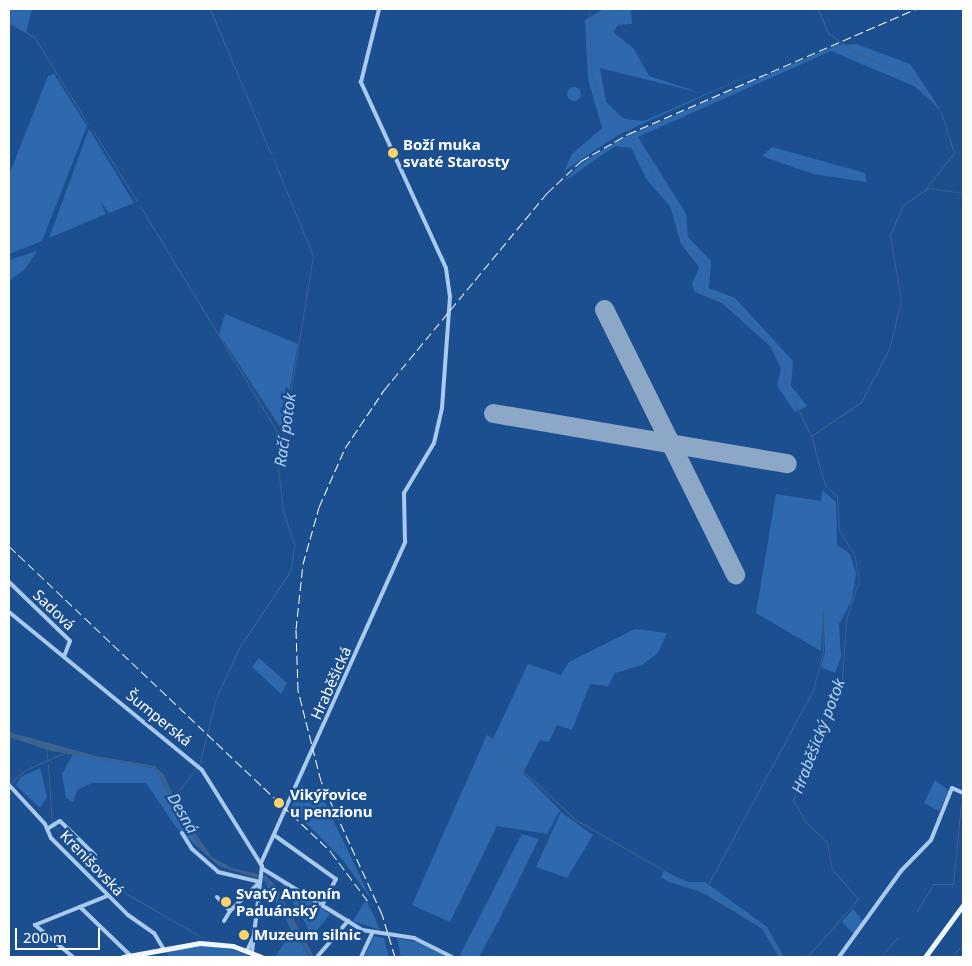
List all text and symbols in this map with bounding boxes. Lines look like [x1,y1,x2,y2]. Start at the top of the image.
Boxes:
place label: Boží muka svaté Starosty [403,135,510,170]
marker: Boží muka svaté Starosty [387,147,399,159]
water label: Račí potok [270,392,300,468]
street label: Sadová [30,586,78,634]
street label: Hraběšická [307,644,355,722]
water label: Hraběšický potok [787,676,849,796]
street label: Šumperská [123,686,195,750]
place label: Vikýřovice u penzionu [290,785,373,820]
water label: Desná [164,789,202,837]
marker: Vikýřovice u penzionu [272,796,286,810]
street label: Krenišovská [56,827,128,899]
place label: Svatý Antonín Paduánský [236,884,341,919]
marker: Svatý Antonín Paduánský [220,896,232,908]
scale bar [18,918,102,950]
place label: Muzeum silnic [254,926,361,944]
text: 200 m [23,927,67,947]
marker: Muzeum silnic [238,929,250,941]

